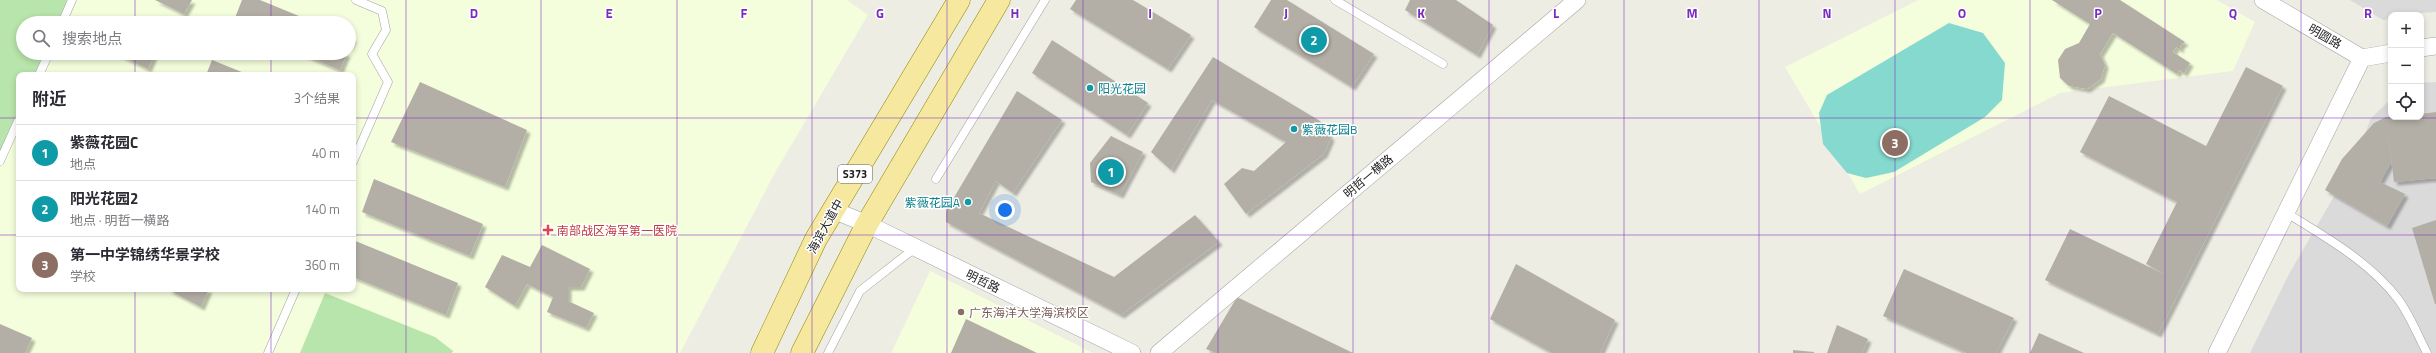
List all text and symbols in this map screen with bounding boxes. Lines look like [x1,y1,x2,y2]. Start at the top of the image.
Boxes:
text: D [470,3,478,23]
text: E [605,3,613,23]
text: F [741,3,748,23]
text: G [876,3,884,23]
text: H [1011,3,1019,23]
text: I [1148,3,1152,23]
text: J [1284,3,1288,23]
text: K [1417,3,1425,23]
text: L [1553,3,1559,23]
text: M [1686,3,1698,23]
text: N [1822,3,1832,23]
text: O [1958,3,1966,23]
text: P [2094,3,2102,23]
text: Q [2229,3,2237,23]
text: R [2364,3,2372,23]
map controls [2388,12,2424,120]
button: + [2388,12,2424,48]
search box [16,16,356,60]
street label: 明圆路 [2305,19,2345,53]
pin: 2 [1301,25,1327,55]
icon: search [30,27,52,49]
text: 搜索地点 [62,27,122,50]
button: − [2388,48,2424,84]
place label: 阳光花园 [1098,79,1146,98]
marker: 阳光花园 [1085,83,1095,93]
button: locate [2388,84,2424,120]
text: 附近 [32,86,66,112]
text: 3个结果 [294,88,340,108]
place label: 紫薇花园B [1302,120,1357,139]
marker: 紫薇花园B [1289,124,1299,134]
pin: 3 [1882,128,1908,158]
text: 紫薇花园C [70,131,138,154]
text: 1 [41,143,49,163]
text: 40 m [312,143,340,163]
street label: 明哲一横路 [1339,149,1397,203]
text: 地点 [70,154,96,174]
pin: 1 [1098,157,1124,187]
road number: S373 [838,165,872,183]
text: 阳光花园2 [70,187,138,210]
place label: 紫薇花园A [905,193,960,212]
street label: 海滨大道中 [802,195,848,257]
marker: 紫薇花园A [963,197,973,207]
text: 2 [41,199,49,219]
text: 140 m [304,199,340,219]
your location [995,200,1015,220]
text: 地点 · 明哲一横路 [70,210,170,230]
place label: 南部战区海军第一医院 [557,221,677,240]
marker: 南部战区海军第一医院 [542,224,554,236]
text: 第一中学锦绣华景学校 [70,243,220,266]
text: 3 [41,255,49,275]
text: 360 m [304,255,340,275]
street label: 明哲路 [963,265,1003,297]
text: 学校 [70,266,96,286]
place label: 广东海洋大学海滨校区 [969,303,1089,322]
marker: 广东海洋大学海滨校区 [956,307,966,317]

